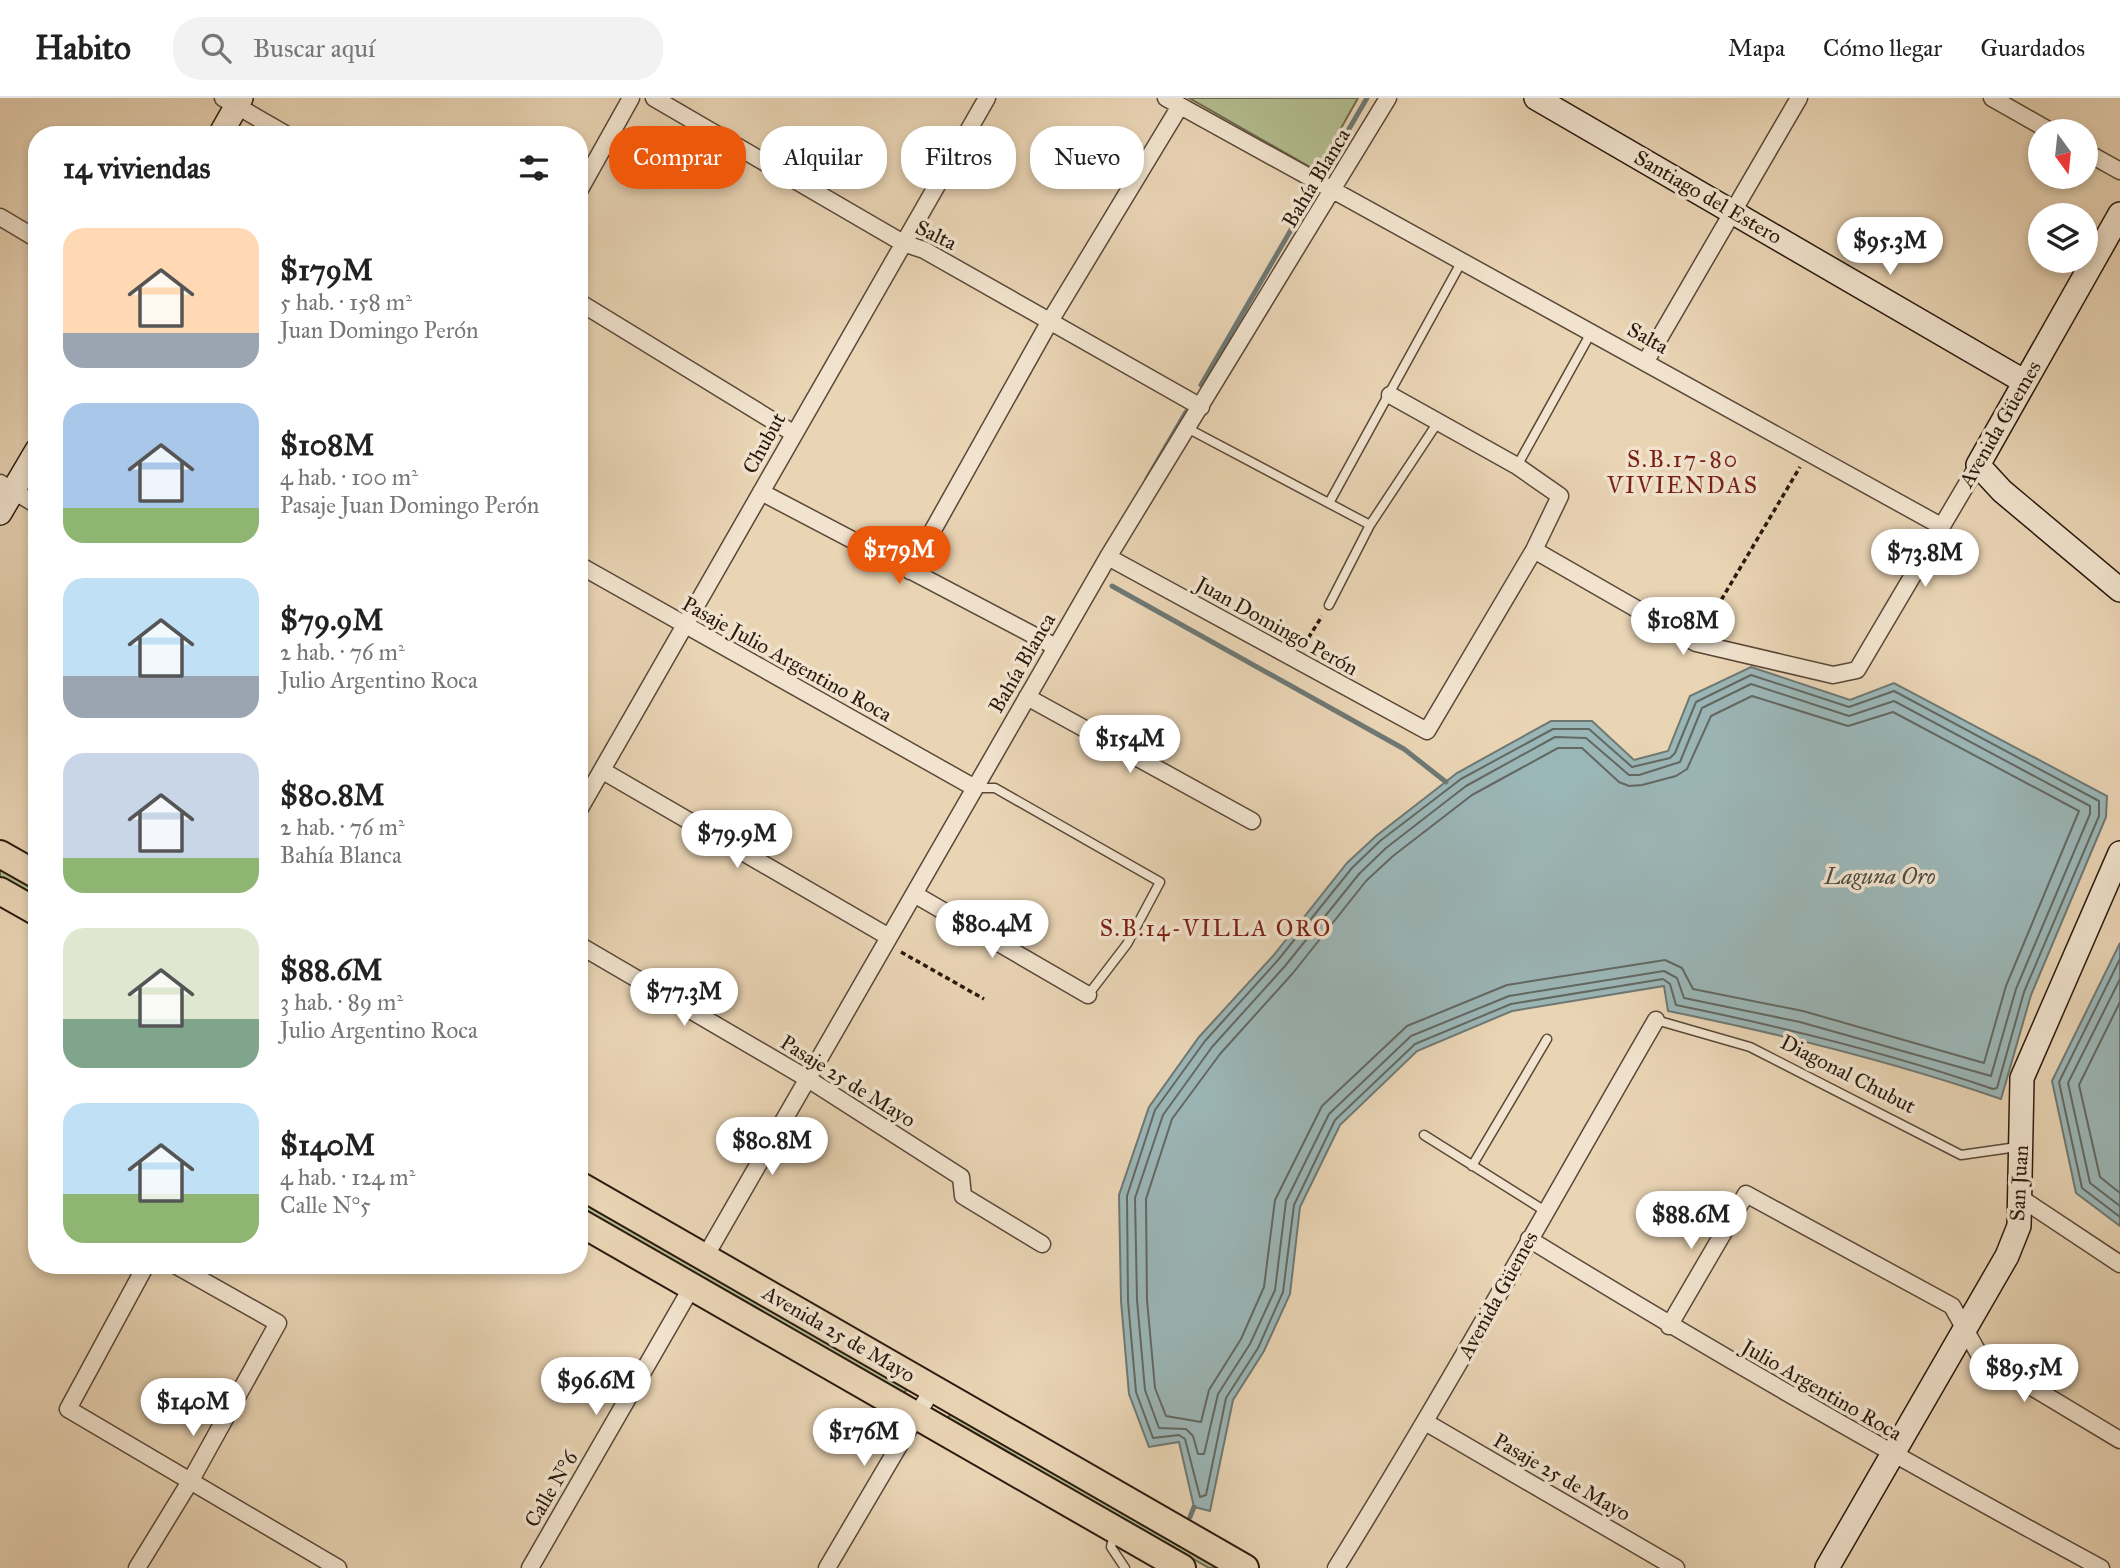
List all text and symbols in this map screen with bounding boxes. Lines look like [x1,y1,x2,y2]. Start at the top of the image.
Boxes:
search box [173,17,663,80]
text: Habito [35,28,131,68]
icon: search [197,29,235,67]
text: Buscar aquí [253,32,375,64]
text: Mapa [1728,33,1785,63]
text: Cómo llegar [1823,33,1942,63]
text: Guardados [1980,33,2085,63]
north arrow [2028,119,2098,189]
map controls [2028,119,2098,273]
street label: Bahía Blanca [1276,124,1356,232]
chip: Comprar [609,126,746,189]
chip: Alquilar [760,126,887,189]
chip: Filtros [901,126,1016,189]
chip: Nuevo [1030,126,1144,189]
street label: Santiago del Estero [1630,144,1787,250]
icon: filters [515,149,553,187]
text: 14 viviendas [63,150,211,186]
button: layers [2028,203,2098,273]
street label: Salta [911,214,961,256]
pin: $95.3M [1833,218,1947,277]
text: $95.3M [1853,226,1927,254]
text: $179M [280,252,373,288]
icon: home [119,256,203,340]
text: 5 hab. · 158 m² [280,288,412,316]
text: Juan Domingo Perón [280,316,478,344]
street label: Salta [1623,316,1673,360]
street label: Avenida Güemes [1953,356,2047,493]
street label: Chubut [737,407,792,478]
text: $108M [280,427,374,463]
icon: home [119,431,203,515]
district label: S.B.17-80 VIVIENDAS [1606,445,1759,499]
text: 4 hab. · 100 m² [280,463,418,491]
text: Pasaje Juan Domingo Perón [280,491,539,519]
pin: $179M [850,526,948,586]
pin: $73.8M [1868,530,1982,589]
text: $179M [863,535,935,563]
text: $73.8M [1887,538,1963,566]
street label: Juan Domingo Perón [1190,570,1363,681]
street label: Pasaje Julio Argentino Roca [677,590,897,728]
pin: $108M [1634,598,1732,657]
text: $79.9M [280,602,383,638]
icon: home [119,606,203,690]
text: $108M [1647,606,1719,634]
street label: Bahía Blanca [983,608,1061,718]
text: 2 hab. · 76 m² [280,638,405,666]
text: Julio Argentino Roca [280,666,478,694]
pin: $154M [1081,716,1179,775]
text: $154M [1095,724,1165,752]
text: $80.8M [280,777,385,813]
icon: home [119,781,203,865]
pin: $79.9M [680,810,794,870]
text: 2 hab. · 76 m² [280,813,405,841]
text: $79.9M [697,819,777,847]
text: Bahía Blanca [280,841,402,869]
water label: Laguna Oro [1824,862,1936,890]
pin: $80.4M [935,900,1049,960]
text: $80.4M [952,909,1032,937]
district label: S.B.14-VILLA ORO [1100,914,1332,942]
text: $88.6M [280,952,382,988]
icon: home [119,956,203,1040]
pin: $77.3M [627,968,741,1028]
text: $77.3M [646,977,722,1005]
text: 3 hab. · 89 m² [280,988,403,1016]
text: Julio Argentino Roca [280,1016,478,1044]
street label: Pasaje 25 de Mayo [776,1029,921,1133]
street label: Diagonal Chubut [1776,1029,1920,1119]
pin: $80.8M [715,1118,829,1177]
text: $80.8M [732,1126,812,1154]
text: $140M [280,1127,375,1163]
icon: home [119,1131,203,1215]
street label: San Juan [2004,1144,2034,1222]
text: 4 hab. · 124 m² [280,1163,415,1191]
text: Calle N°5 [280,1191,371,1219]
pin: $88.6M [1634,1192,1748,1251]
text: $88.6M [1652,1200,1730,1228]
street label: Avenida Güemes [1452,1227,1544,1364]
street label: Avenida 25 de Mayo [757,1279,920,1388]
street label: Julio Argentino Roca [1736,1333,1907,1446]
pin: $89.5M [1967,1344,2081,1404]
text: $89.5M [1985,1353,2063,1381]
pin: $96.6M [539,1358,653,1417]
text: $96.6M [557,1366,635,1394]
pin: $140M [144,1378,242,1438]
text: $140M [157,1387,229,1415]
pin: $176M [815,1408,913,1468]
text: $176M [829,1417,899,1445]
street label: Pasaje 25 de Mayo [1489,1427,1636,1527]
street label: Calle N°6 [519,1445,584,1532]

